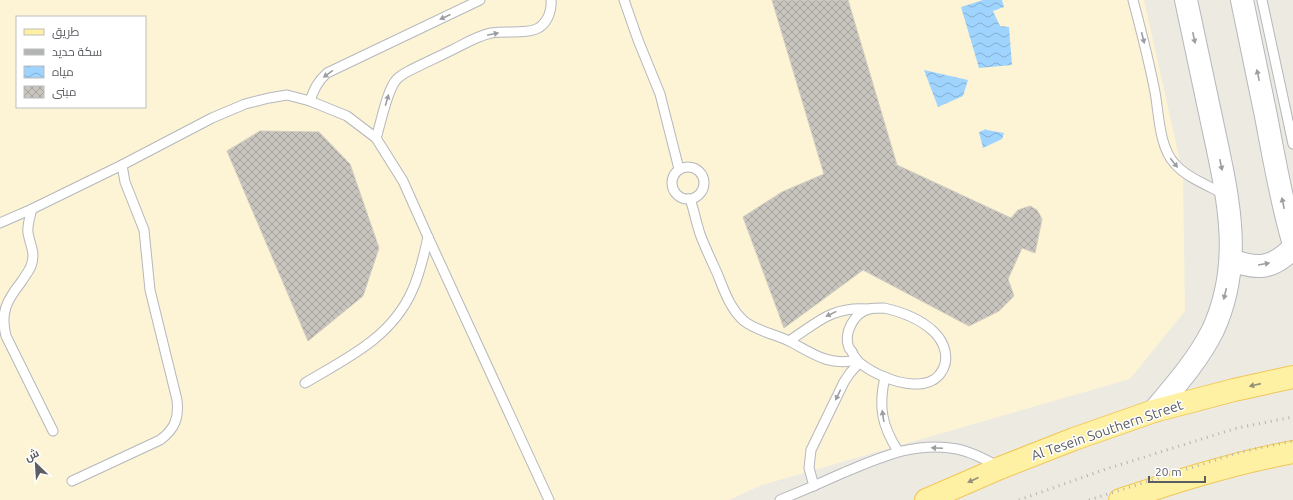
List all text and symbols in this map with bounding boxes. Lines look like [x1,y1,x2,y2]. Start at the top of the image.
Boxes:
one-way arrow [439,14,451,20]
legend [16,16,146,108]
text: طريق [52,25,80,39]
one-way arrow [486,30,499,36]
one-way arrow [1140,32,1146,44]
one-way arrow [1192,32,1198,44]
text: سكة حديد [52,45,102,59]
text: مياه [52,65,74,79]
one-way arrow [1255,69,1261,81]
one-way arrow [323,70,333,78]
text: مبنى [52,85,77,99]
one-way arrow [384,94,390,106]
one-way arrow [1170,157,1179,168]
one-way arrow [1219,159,1225,171]
one-way arrow [1279,197,1285,209]
one-way arrow [1258,261,1270,267]
one-way arrow [1222,288,1228,300]
one-way arrow [825,311,837,317]
one-way arrow [1249,383,1261,389]
one-way arrow [835,389,841,401]
street label: Al Tesein Southern Street [1029,396,1186,464]
one-way arrow [880,410,886,422]
north arrow [16,444,56,484]
one-way arrow [931,444,943,451]
text: ش [23,447,41,464]
scale bar [1149,458,1205,484]
text: 20 m [1155,465,1182,478]
one-way arrow [966,477,978,483]

